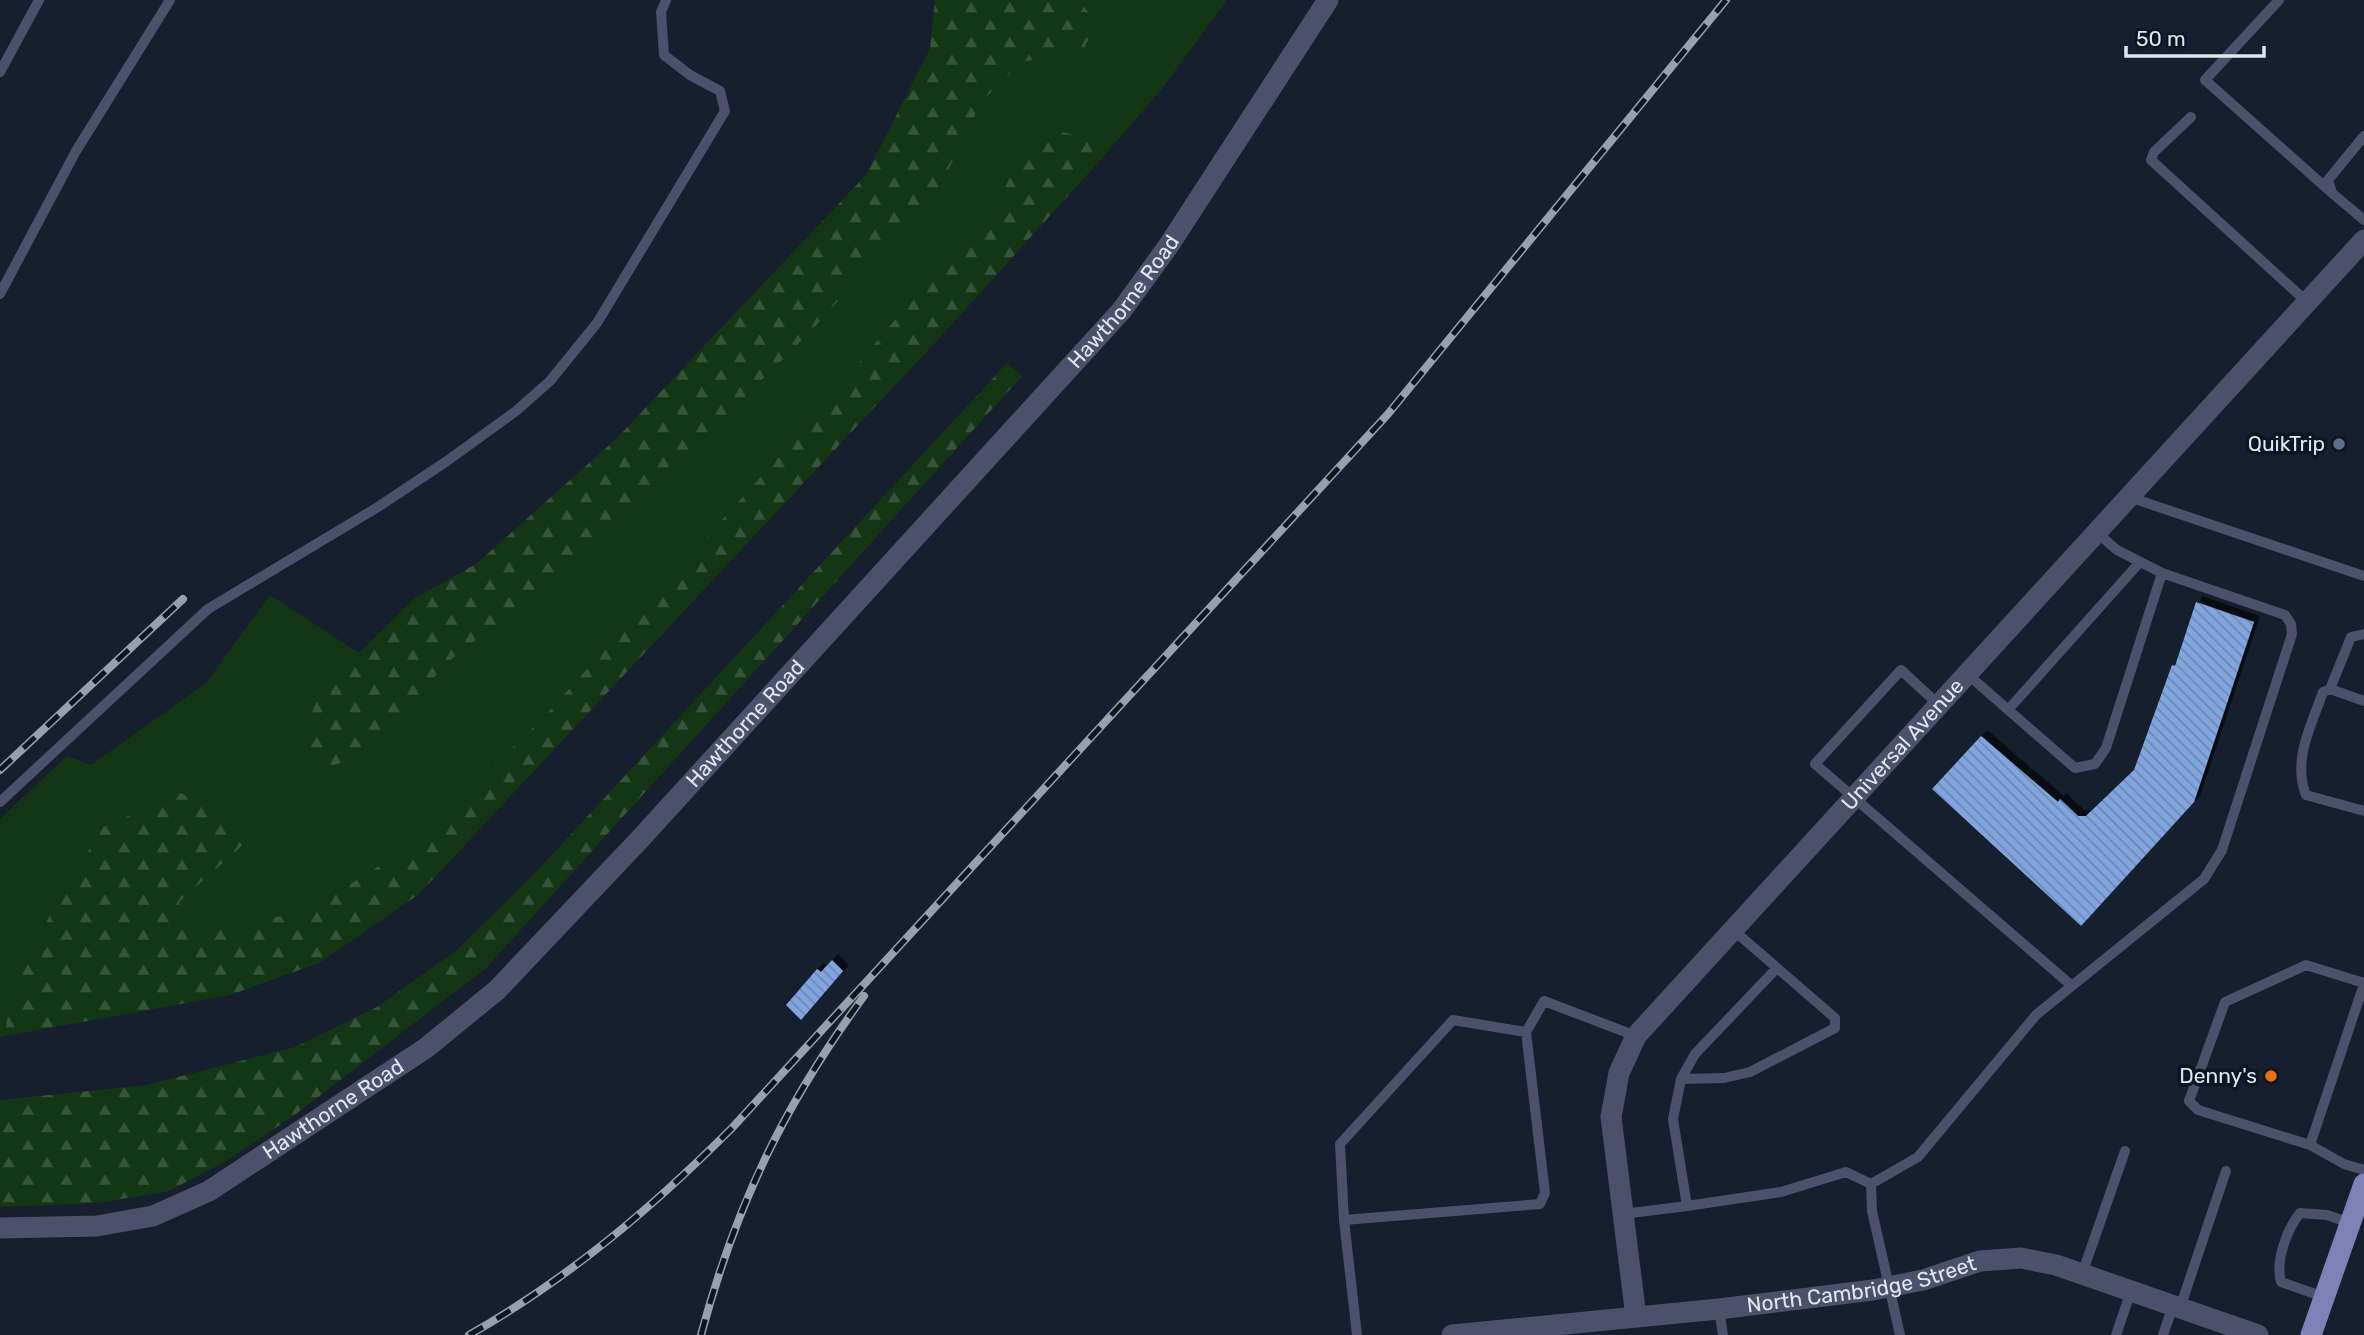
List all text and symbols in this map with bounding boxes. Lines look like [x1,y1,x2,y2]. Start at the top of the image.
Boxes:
scale bar [2126,14,2264,58]
text: 50 m [2136,26,2186,51]
street label: Hawthorne Road [1062,230,1184,373]
place label: QuikTrip [2248,431,2325,456]
marker: QuikTrip [2331,436,2347,452]
street label: Hawthorne Road [680,654,809,792]
street label: Universal Avenue [1836,673,1969,815]
street label: Hawthorne Road [258,1053,408,1164]
place label: Denny's [2179,1063,2257,1088]
marker: Denny's [2263,1068,2279,1084]
street label: North Cambridge Street [1745,1250,1979,1317]

